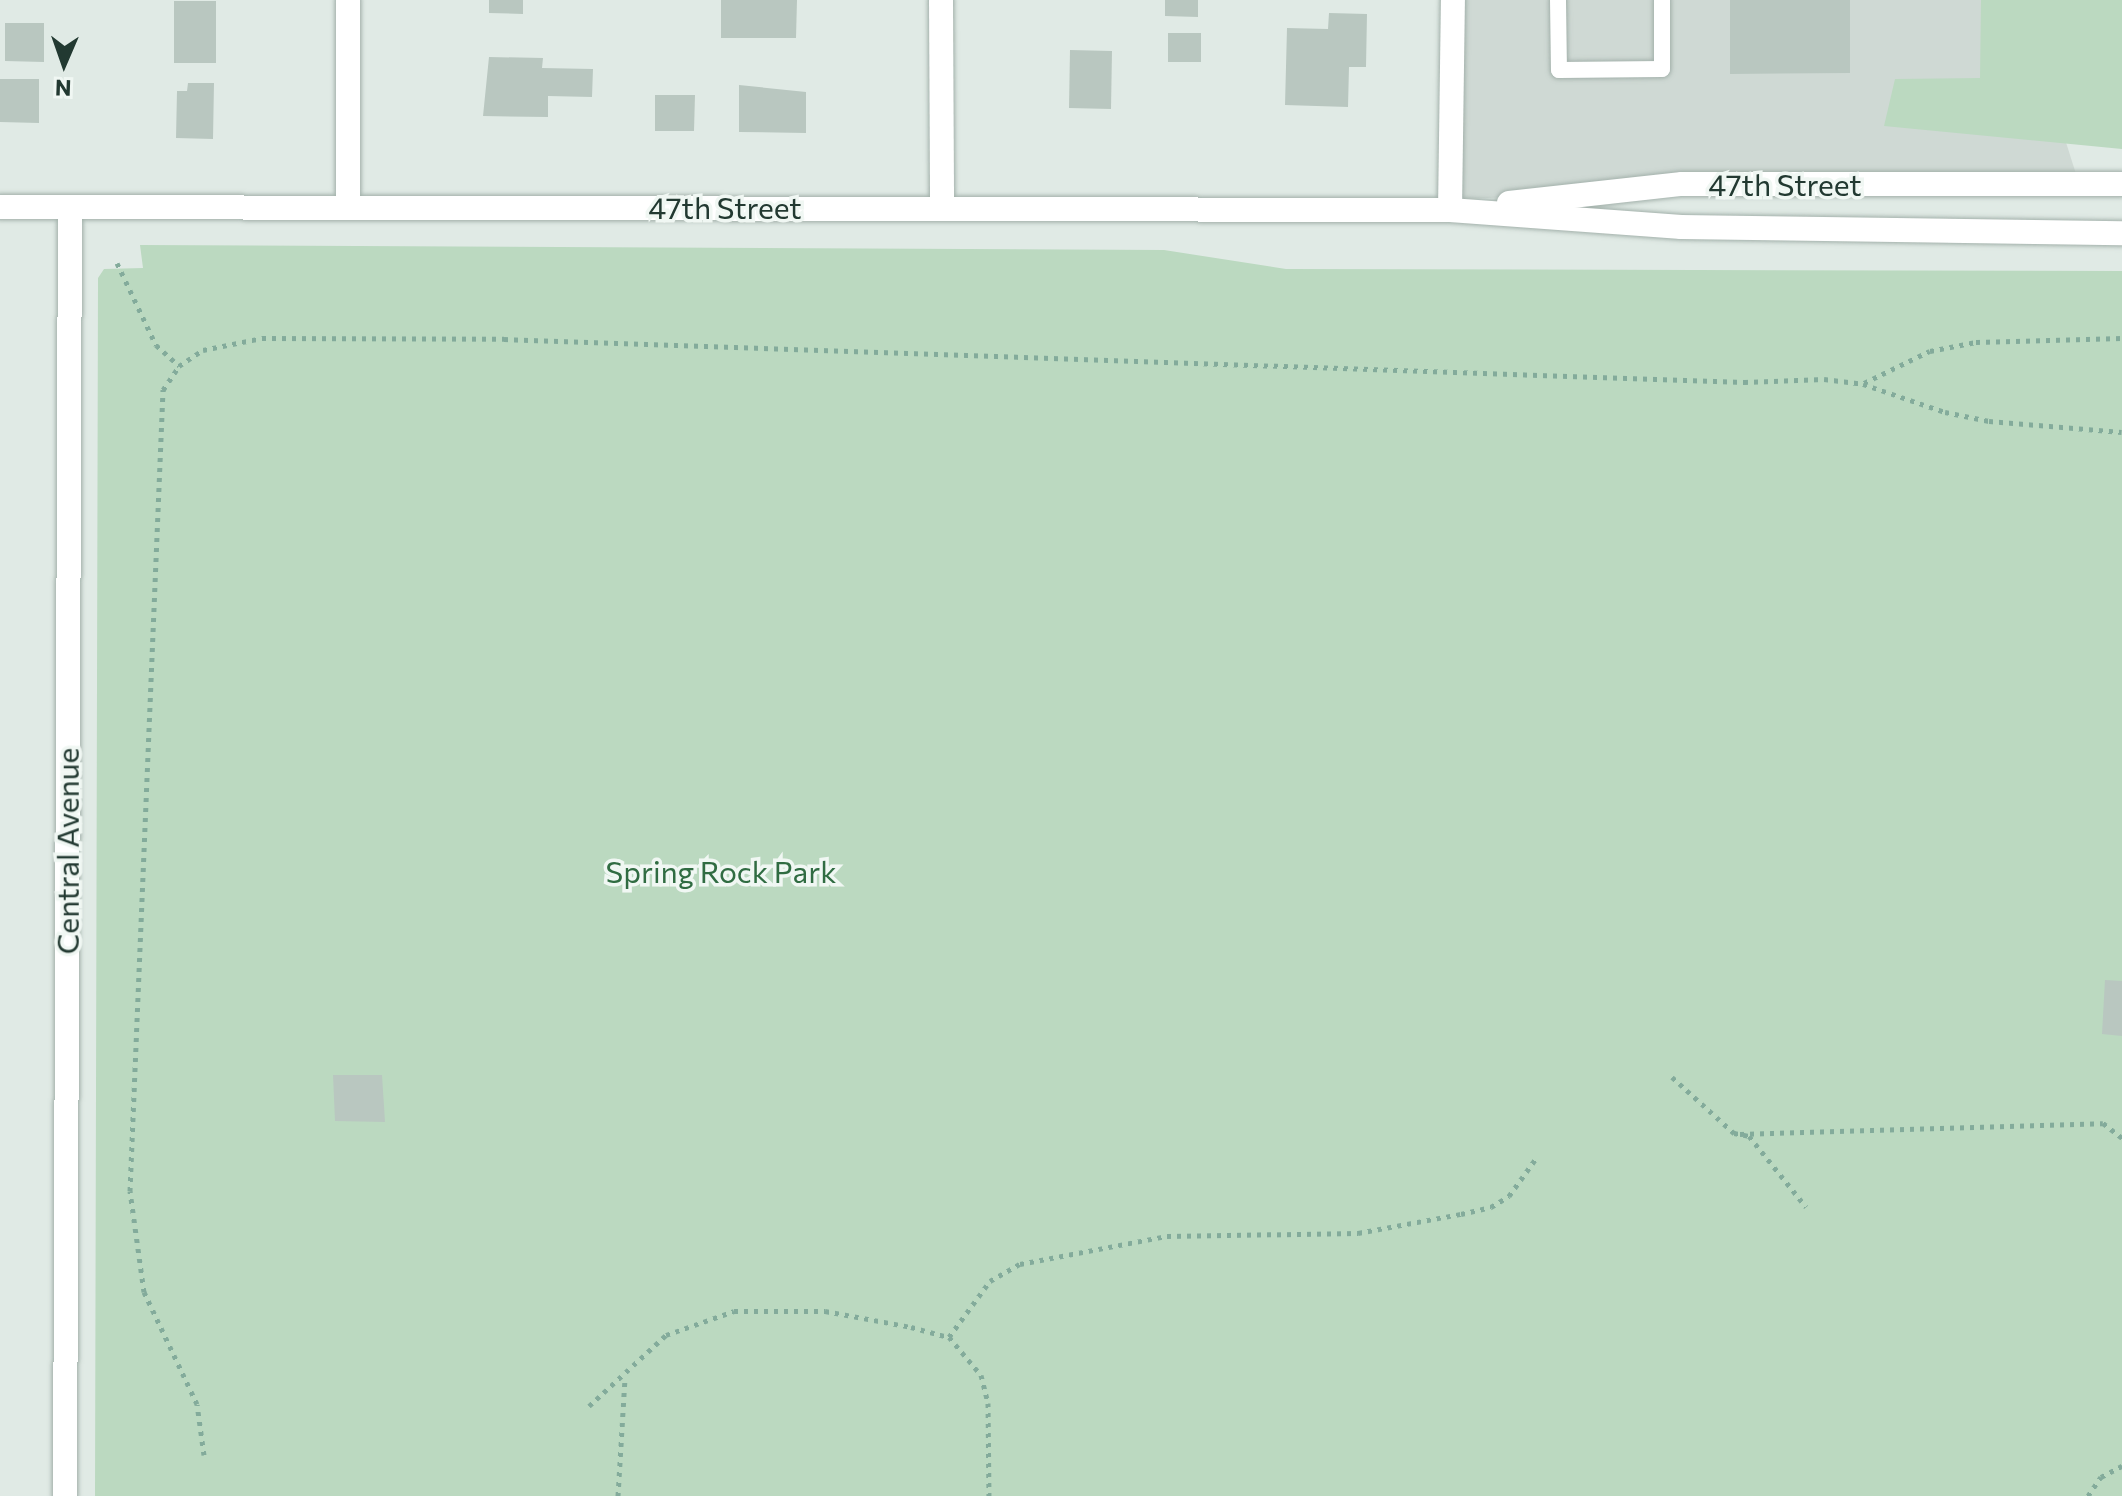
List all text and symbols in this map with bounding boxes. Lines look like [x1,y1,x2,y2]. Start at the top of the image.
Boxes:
north arrow [24,24,104,104]
text: N [54,75,72,102]
street label: 47th Street [1708,166,1862,202]
street label: 47th Street [648,189,802,225]
street label: Central Avenue [49,748,85,954]
park label: Spring Rock Park [606,853,836,889]

